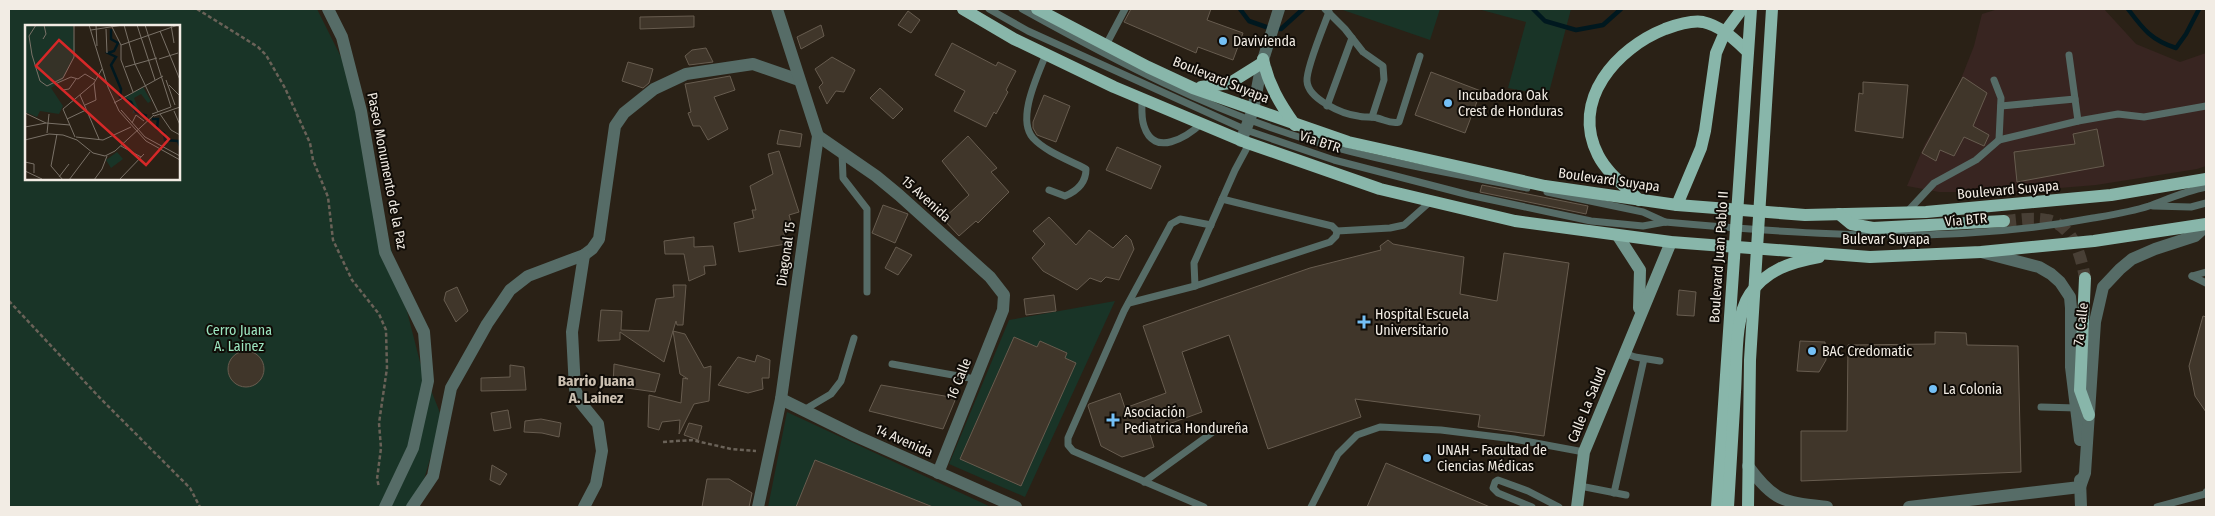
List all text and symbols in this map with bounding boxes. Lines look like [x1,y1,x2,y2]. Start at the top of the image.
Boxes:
inset map [25,25,180,180]
place label: Davivienda [1233,33,1296,50]
marker: Davivienda [1217,35,1229,47]
street label: Boulevard Suyapa [1170,53,1272,107]
place label: Incubadora Oak Crest de Honduras [1458,87,1563,120]
street label: Paseo Monumento de la Paz [363,91,411,251]
marker: Incubadora Oak Crest de Honduras [1442,97,1454,109]
street label: Vía BTR [1297,127,1343,157]
street label: Boulevard Suyapa [1557,164,1661,196]
street label: 15 Avenida [898,172,954,226]
street label: Boulevard Suyapa [1956,177,2060,203]
street label: Boulevard Juan Pablo II [1706,190,1732,324]
street label: Vía BTR [1944,210,1988,230]
street label: Diagonal 15 [773,221,799,287]
street label: Bulevar Suyapa [1842,231,1930,248]
street label: 7a Calle [2070,301,2092,347]
place label: Hospital Escuela Universitario [1375,306,1469,339]
marker: Hospital Escuela Universitario [1357,315,1371,329]
park label: Cerro Juana A. Lainez [206,322,272,355]
place label: BAC Credomatic [1822,343,1912,360]
marker: BAC Credomatic [1806,345,1818,357]
street label: 16 Calle [943,356,975,402]
street label: Calle La Salud [1564,365,1610,445]
district label: Barrio Juana A. Lainez [558,372,635,407]
place label: La Colonia [1943,381,2002,398]
marker: La Colonia [1927,383,1939,395]
place label: Asociación Pediatrica Hondureña [1124,404,1249,437]
marker: Asociación Pediatrica Hondureña [1106,413,1120,427]
street label: 14 Avenida [873,421,936,461]
place label: UNAH - Facultad de Ciencias Médicas [1437,442,1547,475]
marker: UNAH - Facultad de Ciencias Médicas [1421,452,1433,464]

